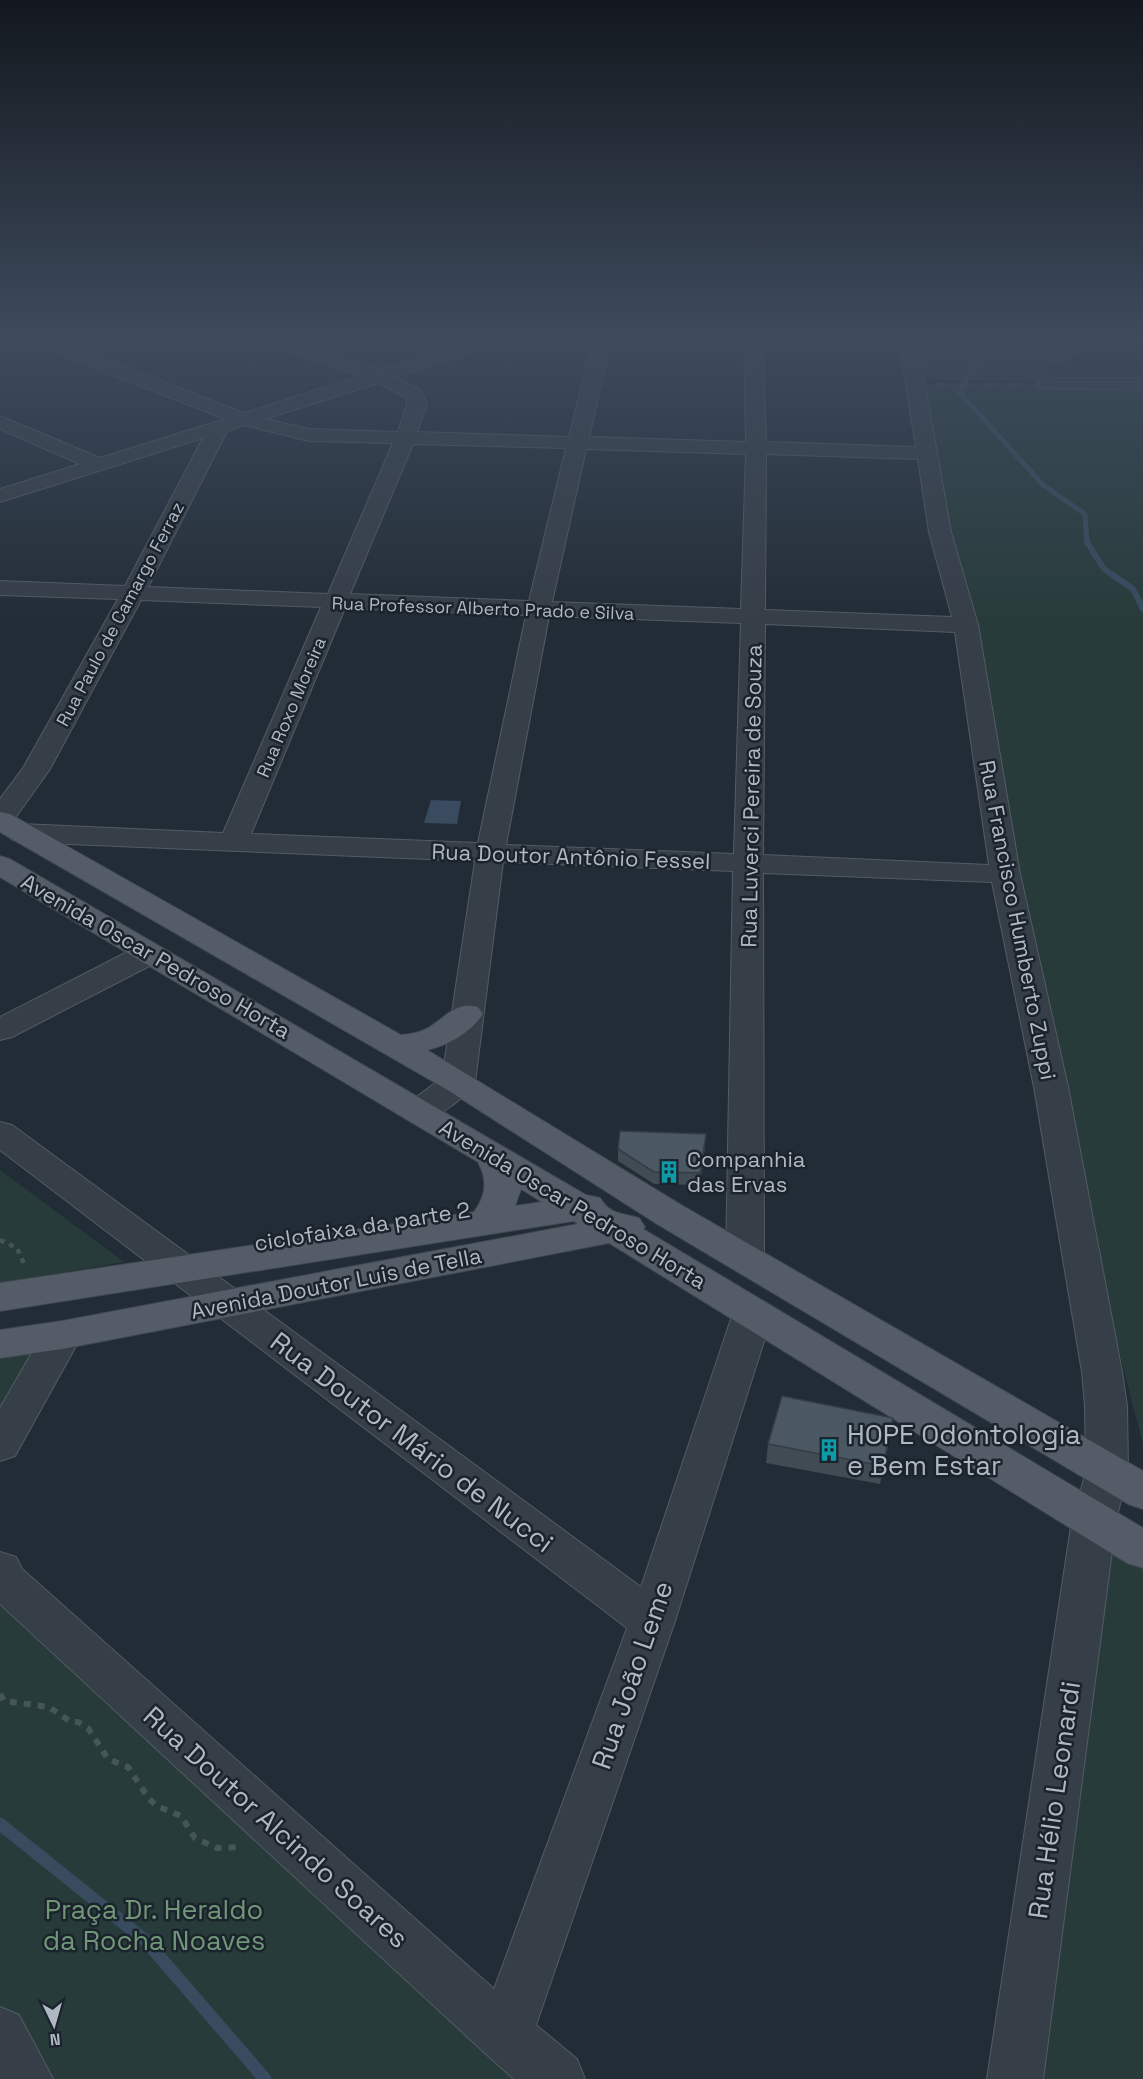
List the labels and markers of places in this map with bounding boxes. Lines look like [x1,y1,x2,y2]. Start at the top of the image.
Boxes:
place label: Companhia das Ervas [687,1145,806,1198]
building icon: Companhia das Ervas [656,1159,682,1185]
place label: HOPE Odontologia e Bem Estar [847,1417,1081,1483]
building icon: HOPE Odontologia e Bem Estar [816,1437,842,1463]

